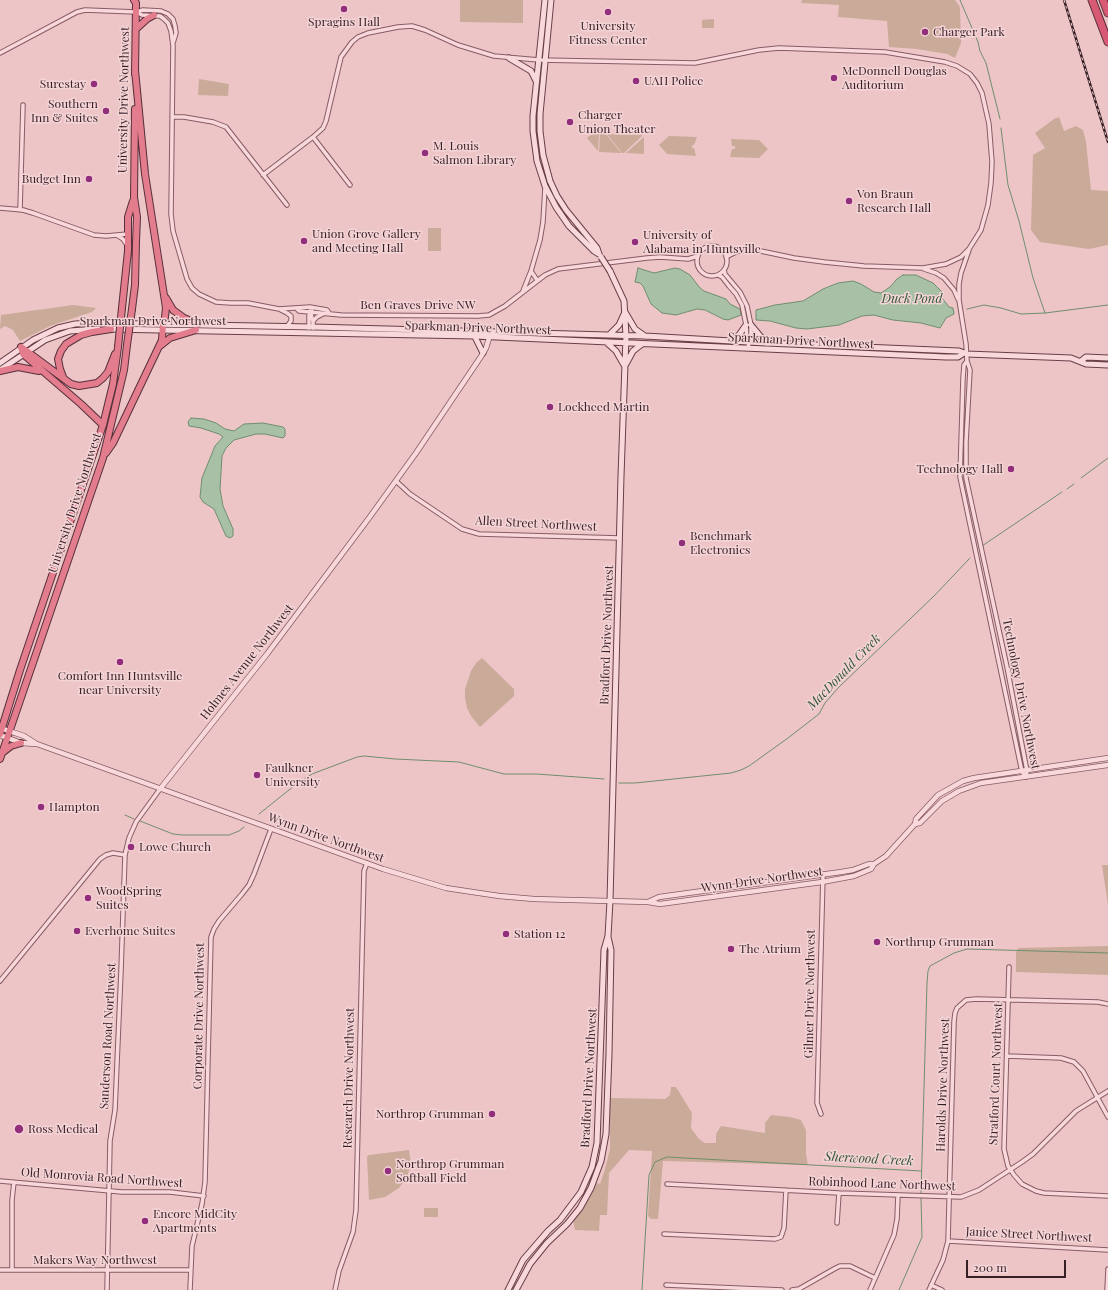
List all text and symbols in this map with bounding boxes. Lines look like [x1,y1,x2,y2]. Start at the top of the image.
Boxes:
marker: Spragins Hall [339,4,349,14]
marker: University Fitness Center [603,7,613,17]
place label: Spragins Hall [308,15,380,29]
place label: University Fitness Center [569,19,647,47]
place label: Charger Park [933,25,1005,39]
street label: University Drive Northwest [116,27,132,173]
marker: Charger Park [920,27,930,37]
place label: McDonnell Douglas Auditorium [842,64,947,92]
marker: McDonnell Douglas Auditorium [829,73,839,83]
place label: UAH Police [644,74,703,88]
marker: UAH Police [631,76,641,86]
place label: Surestay [40,77,86,91]
marker: Surestay [89,79,99,89]
place label: Southern Inn & Suites [31,97,98,125]
marker: Southern Inn & Suites [101,106,111,116]
place label: Charger Union Theater [578,108,656,136]
marker: Charger Union Theater [565,117,575,127]
place label: M. Louis Salmon Library [433,139,516,167]
marker: M. Louis Salmon Library [420,148,430,158]
place label: Budget Inn [22,172,81,186]
marker: Budget Inn [84,174,94,184]
place label: Von Braun Research Hall [857,187,931,215]
marker: Von Braun Research Hall [844,196,854,206]
place label: Union Grove Gallery and Meeting Hall [312,227,421,255]
place label: University of Alabama in Huntsville [643,228,761,256]
marker: Union Grove Gallery and Meeting Hall [299,236,309,246]
marker: University of Alabama in Huntsville [630,237,640,247]
water label: Duck Pond [882,291,942,307]
street label: Ben Graves Drive NW [360,298,476,312]
street label: Sparkman Drive Northwest [80,314,226,328]
street label: Sparkman Drive Northwest [405,318,551,338]
street label: Sparkman Drive Northwest [727,330,875,352]
place label: Lockheed Martin [558,400,649,414]
marker: Lockheed Martin [545,402,555,412]
street label: University Drive Northwest [46,431,104,575]
place label: Technology Hall [916,462,1003,476]
marker: Technology Hall [1006,464,1016,474]
street label: Allen Street Northwest [475,514,597,534]
place label: Benchmark Electronics [690,529,752,557]
marker: Benchmark Electronics [677,538,687,548]
street label: Bradford Drive Northwest [597,565,617,705]
street label: Holmes Avenue Northwest [197,601,297,723]
street label: Technology Drive Northwest [999,617,1043,771]
water label: MacDonald Creek [804,631,884,713]
marker: Comfort Inn Huntsville near University [115,657,125,667]
place label: Comfort Inn Huntsville near University [58,669,182,697]
place label: Faulkner University [265,761,320,789]
marker: Faulkner University [252,770,262,780]
place label: Hampton [49,800,100,814]
marker: Hampton [36,802,46,812]
street label: Wynn Drive Northwest [266,810,386,866]
place label: Lowe Church [139,840,211,854]
marker: Lowe Church [126,842,136,852]
street label: Wynn Drive Northwest [700,864,824,896]
place label: WoodSpring Suites [96,884,162,912]
marker: WoodSpring Suites [83,893,93,903]
place label: Everhome Suites [85,924,175,938]
marker: Everhome Suites [72,926,82,936]
place label: Station 12 [514,927,565,941]
marker: Station 12 [501,929,511,939]
street label: Gilmer Drive Northwest [802,929,818,1059]
place label: Northrup Grumman [885,935,994,949]
marker: Northrup Grumman [872,937,882,947]
street label: Corporate Drive Northwest [191,942,207,1090]
place label: The Atrium [739,942,801,956]
marker: The Atrium [726,944,736,954]
street label: Sanderson Road Northwest [97,962,119,1110]
street label: Stratford Court Northwest [986,1003,1006,1145]
street label: Research Drive Northwest [341,1007,357,1149]
street label: Bradford Drive Northwest [578,1008,600,1148]
street label: Harolds Drive Northwest [933,1018,953,1152]
place label: Northrop Grumman [376,1107,484,1121]
marker: Northrop Grumman [487,1109,497,1119]
place label: Ross Medical [28,1122,98,1136]
marker: Ross Medical [13,1123,25,1135]
water label: Sherwood Creek [824,1149,914,1169]
place label: Northrop Grumman Softball Field [396,1157,504,1185]
street label: Old Monrovia Road Northwest [20,1165,184,1191]
marker: Northrop Grumman Softball Field [383,1166,393,1176]
street label: Robinhood Lane Northwest [808,1174,956,1194]
place label: Encore MidCity Apartments [153,1207,237,1235]
marker: Encore MidCity Apartments [140,1216,150,1226]
street label: Janice Street Northwest [965,1224,1093,1246]
scale bar [968,1252,1068,1278]
street label: Makers Way Northwest [33,1253,157,1267]
text: 200 m [973,1259,1007,1275]

